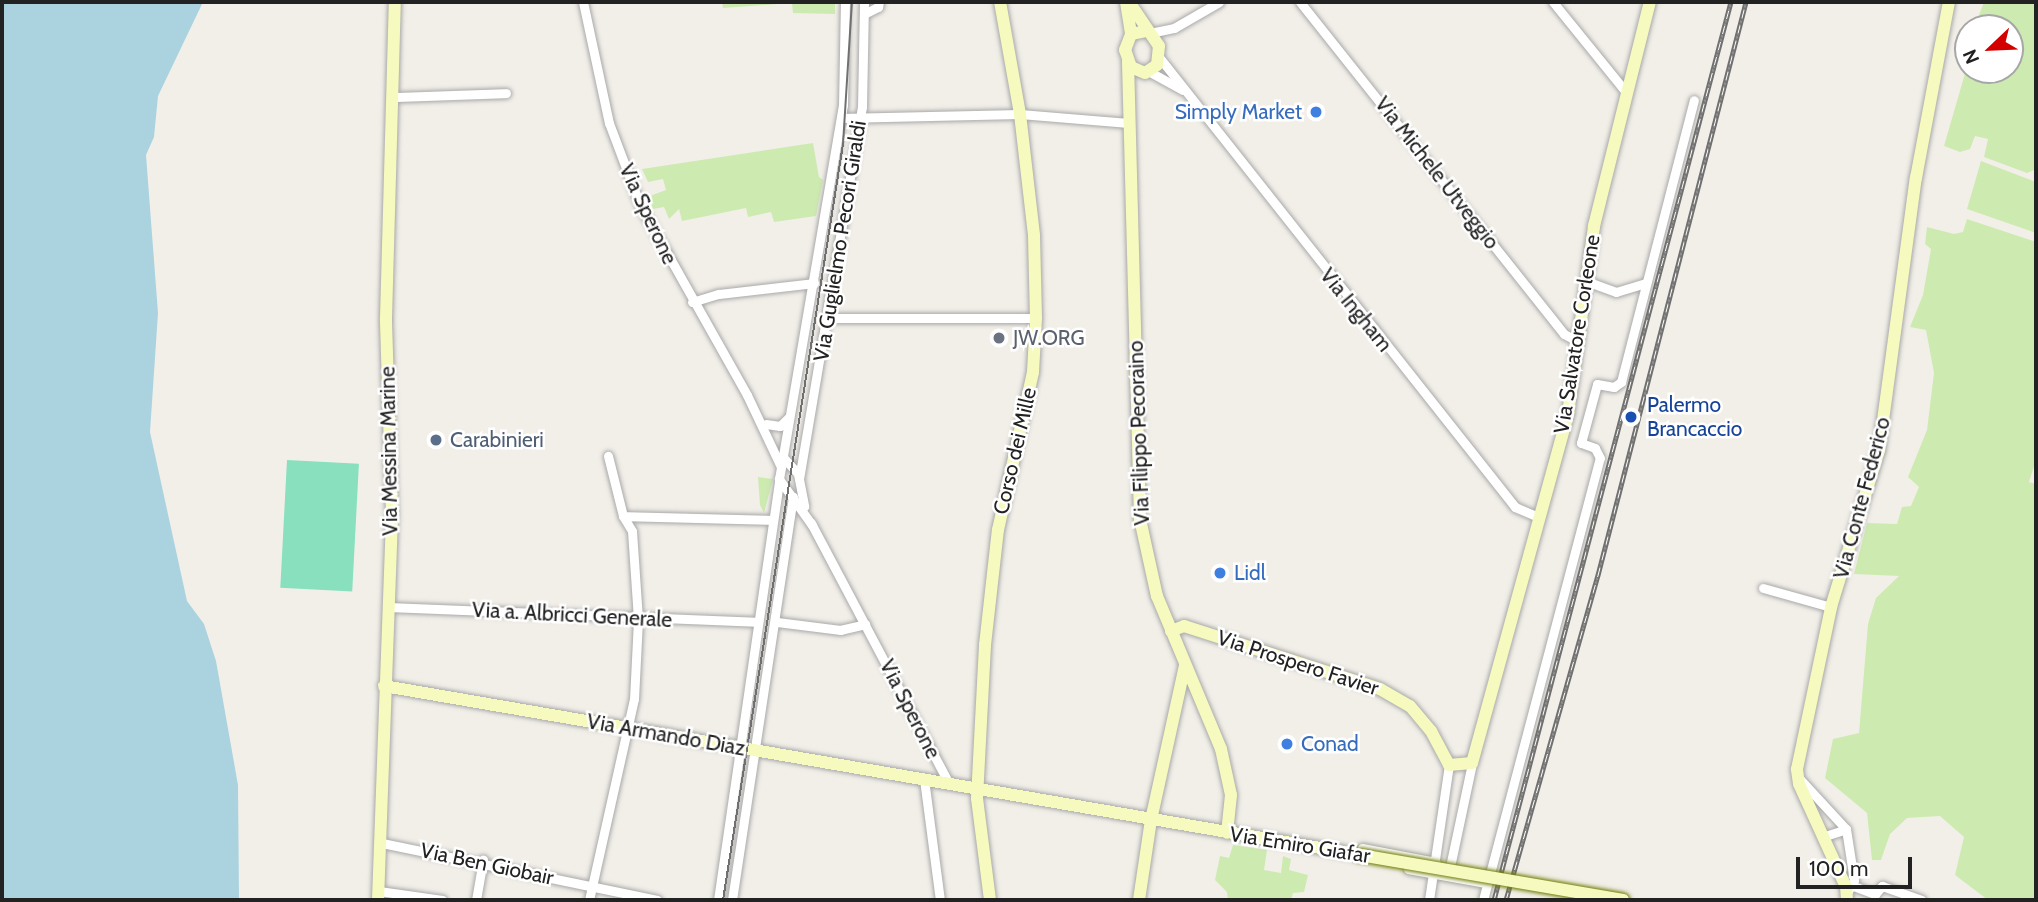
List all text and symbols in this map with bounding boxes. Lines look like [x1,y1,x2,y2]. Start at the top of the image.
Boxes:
north arrow [1954,14,2024,84]
text: N [1958,46,1984,67]
street label: Via Michele Utveggio [1370,92,1504,254]
place label: Simply Market [1175,99,1302,125]
marker: Simply Market [1308,104,1324,120]
street label: Via Guglielmo Pecori Giraldi [809,119,871,363]
street label: Via Sperone [614,160,682,268]
street label: Via Salvatore Corleone [1549,233,1605,435]
street label: Via Ingham [1315,263,1397,357]
place label: JW.ORG [1013,325,1085,351]
marker: JW.ORG [991,330,1007,346]
street label: Via Filippo Pecoraino [1123,340,1155,526]
street label: Via Messina Marine [375,366,403,536]
street label: Corso dei Mille [988,385,1042,517]
place label: Palermo Brancaccio [1647,392,1742,442]
marker: Palermo Brancaccio [1621,407,1641,427]
street label: Via Conte Federico [1828,414,1896,582]
place label: Carabinieri [450,427,544,453]
marker: Carabinieri [428,432,444,448]
place label: Lidl [1234,560,1266,586]
marker: Lidl [1212,565,1228,581]
street label: Via a. Albricci Generale [471,597,673,633]
street label: Via Prospero Favier [1214,625,1382,701]
street label: Via Sperone [874,655,946,763]
street label: Via Armando Diaz [585,709,747,761]
place label: Conad [1301,731,1359,757]
marker: Conad [1279,736,1295,752]
street label: Via Emiro Giafar [1228,821,1372,869]
street label: Via Ben Giobair [418,838,556,890]
scale bar [1800,842,1916,886]
text: 100 m [1809,856,1868,881]

